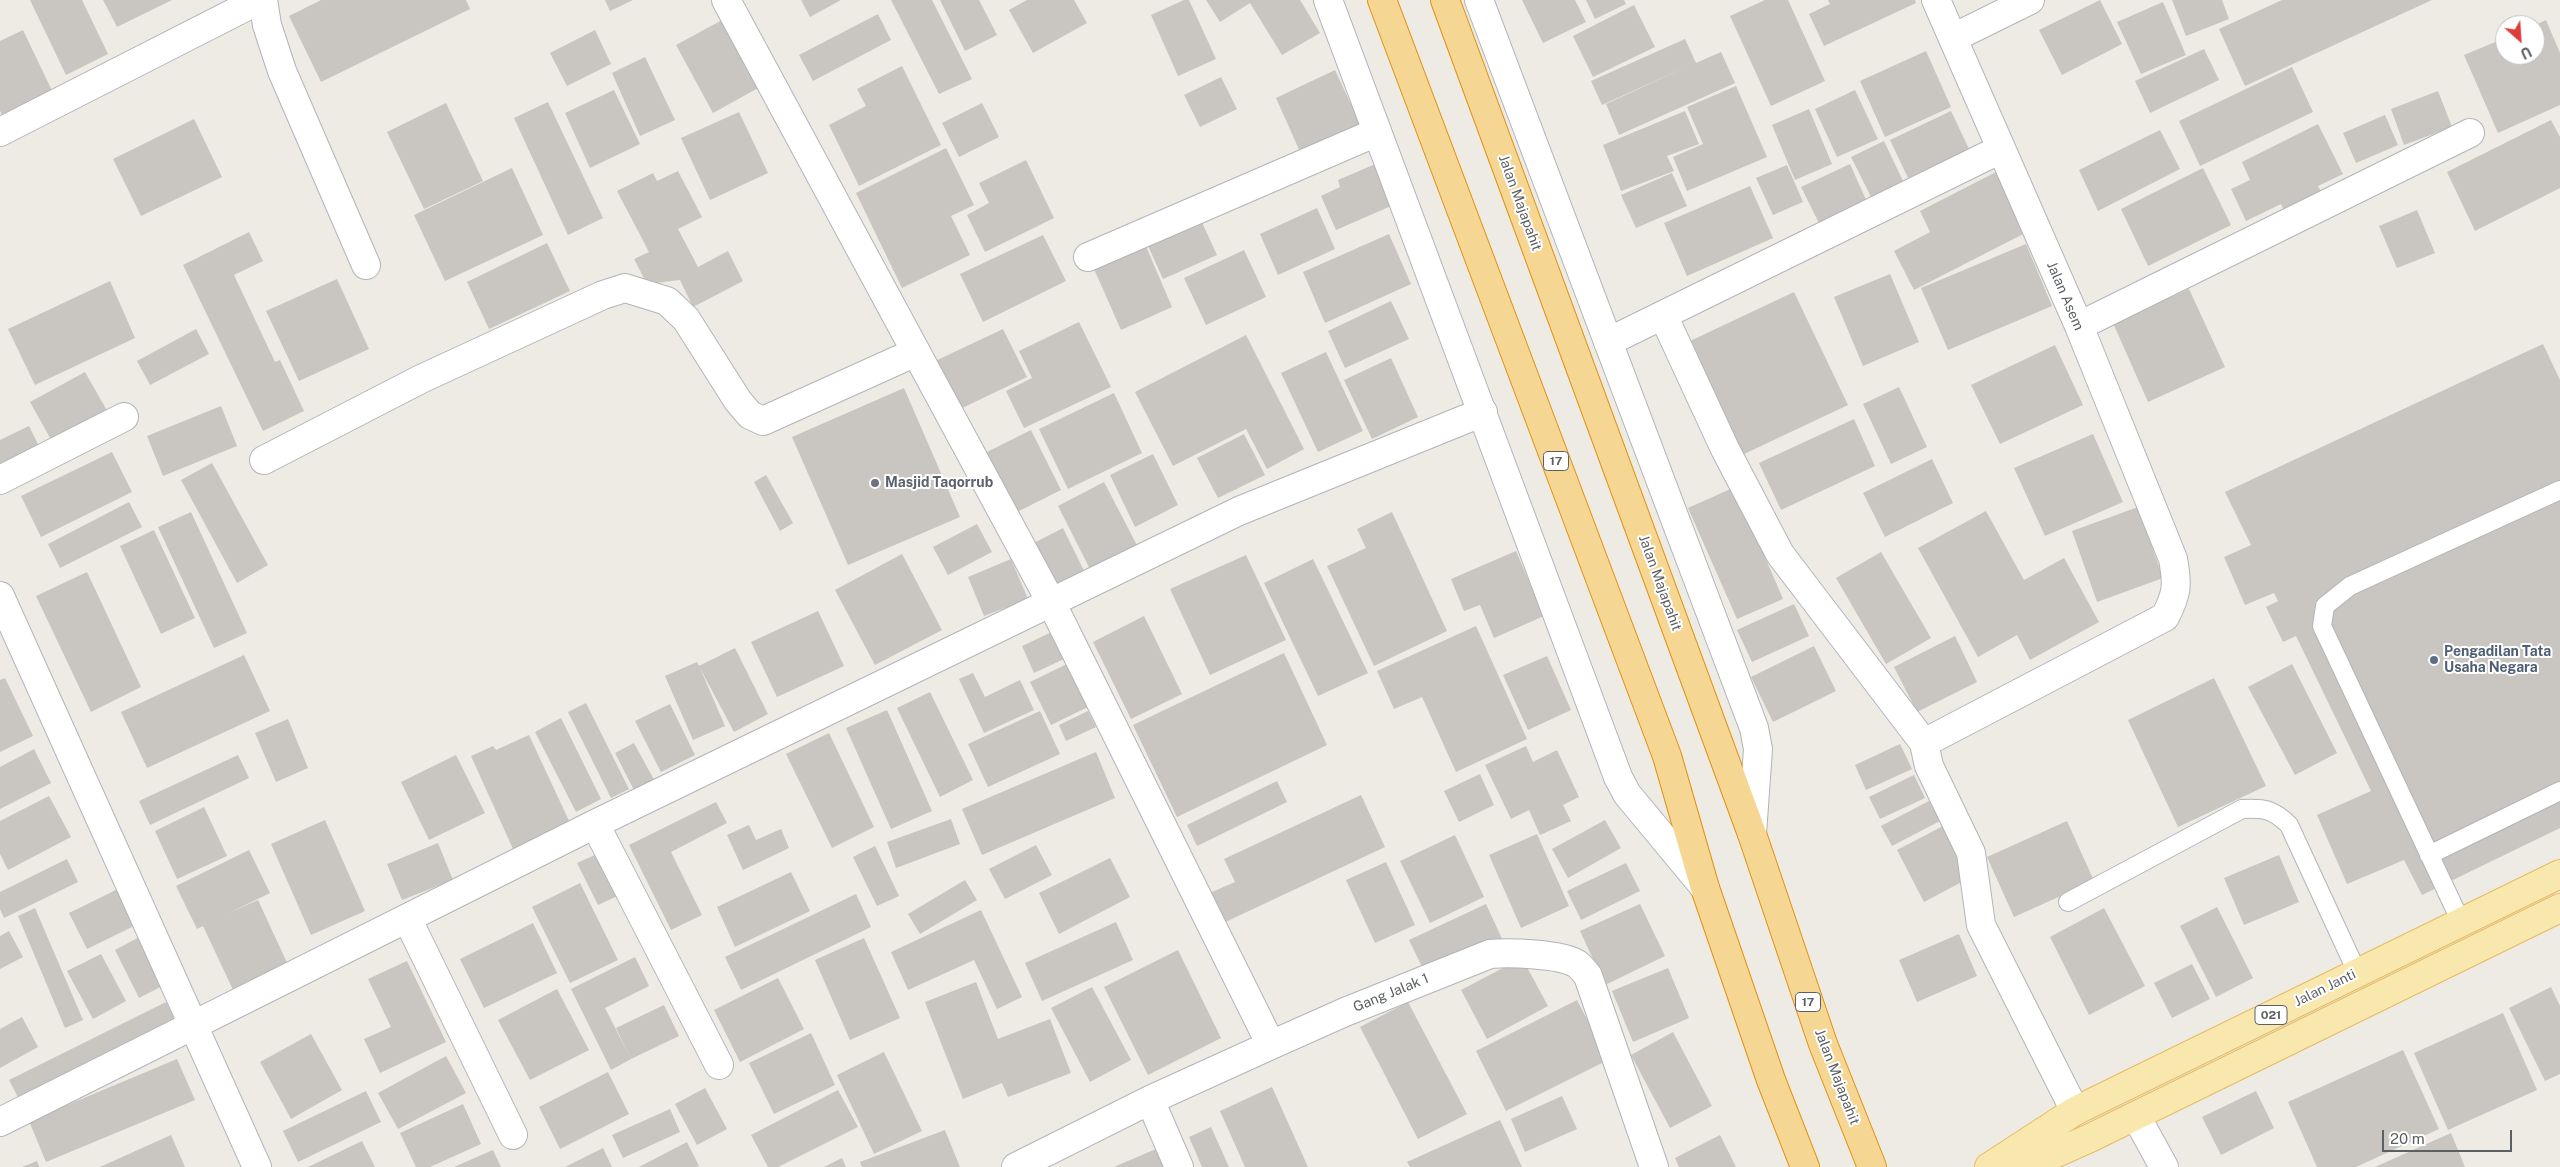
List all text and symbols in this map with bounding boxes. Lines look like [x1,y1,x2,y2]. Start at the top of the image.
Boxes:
north arrow [2495,15,2545,65]
text: U [2518,43,2534,62]
street label: Jalan Majapahit [1495,153,1545,253]
street label: Jalan Asem [2043,259,2087,333]
road number: 17 [1544,452,1568,471]
place label: Masjid Taqorrub [885,475,993,491]
marker: Masjid Taqorrub [869,477,881,489]
street label: Jalan Majapahit [1635,533,1685,633]
place label: Pengadilan Tata Usaha Negara [2444,644,2551,676]
marker: Pengadilan Tata Usaha Negara [2428,654,2440,666]
street label: Jalan Janti [2291,966,2359,1010]
street label: Gang Jalak 1 [1351,970,1431,1016]
road number: 17 [1796,992,1820,1012]
road number: 021 [2255,1006,2287,1024]
street label: Jalan Majapahit [1811,1027,1863,1127]
scale bar [2385,1120,2515,1152]
text: 20 m [2390,1130,2425,1147]

